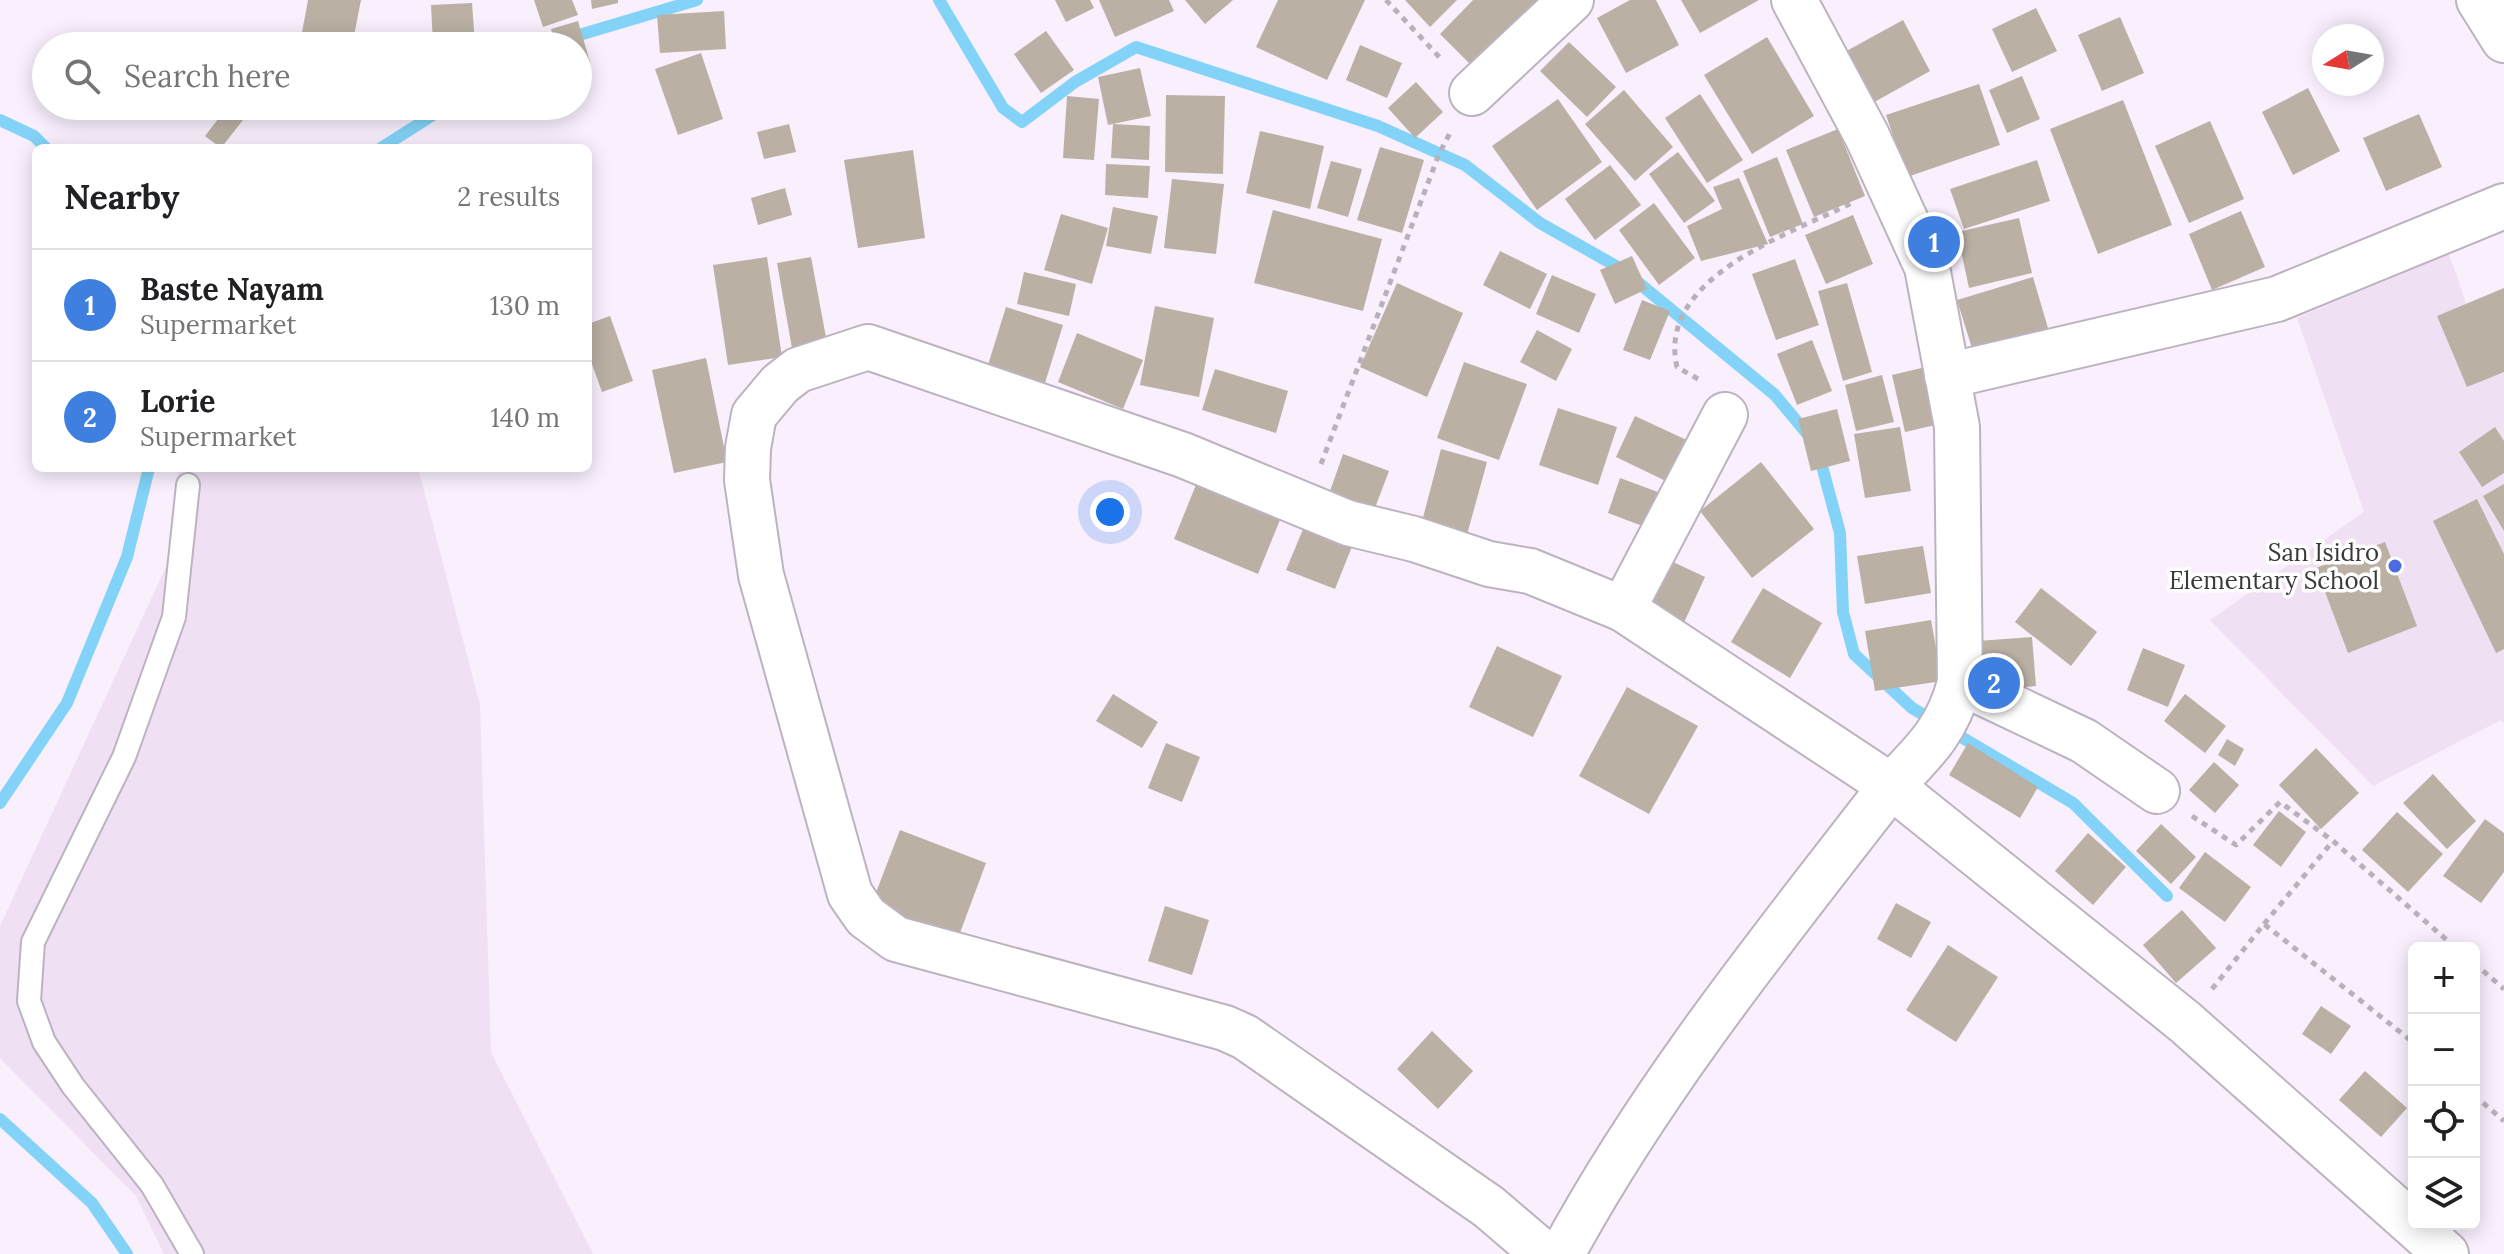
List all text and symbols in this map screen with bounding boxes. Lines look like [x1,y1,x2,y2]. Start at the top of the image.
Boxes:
north arrow [2312,24,2384,96]
search box [32,32,592,120]
icon: search [60,54,104,98]
text: Search here [124,57,291,95]
text: Nearby [64,175,180,218]
text: 2 results [457,180,560,213]
pin: 1 [1908,212,1960,272]
text: Baste Nayam [140,270,324,308]
text: 1 [85,289,95,322]
text: 130 m [490,289,560,322]
text: Supermarket [140,308,297,341]
text: Lorie [140,382,215,420]
text: 2 [83,401,97,434]
text: 140 m [490,401,560,434]
text: Supermarket [140,420,297,453]
your location [1090,492,1130,532]
place label: San Isidro Elementary School [2169,537,2379,596]
marker: San Isidro Elementary School [2386,557,2404,575]
pin: 2 [1968,653,2020,713]
map controls [2408,942,2480,1230]
button: + [2408,942,2480,1014]
button: − [2408,1014,2480,1086]
button: locate [2408,1086,2480,1158]
button: layers [2408,1158,2480,1230]

